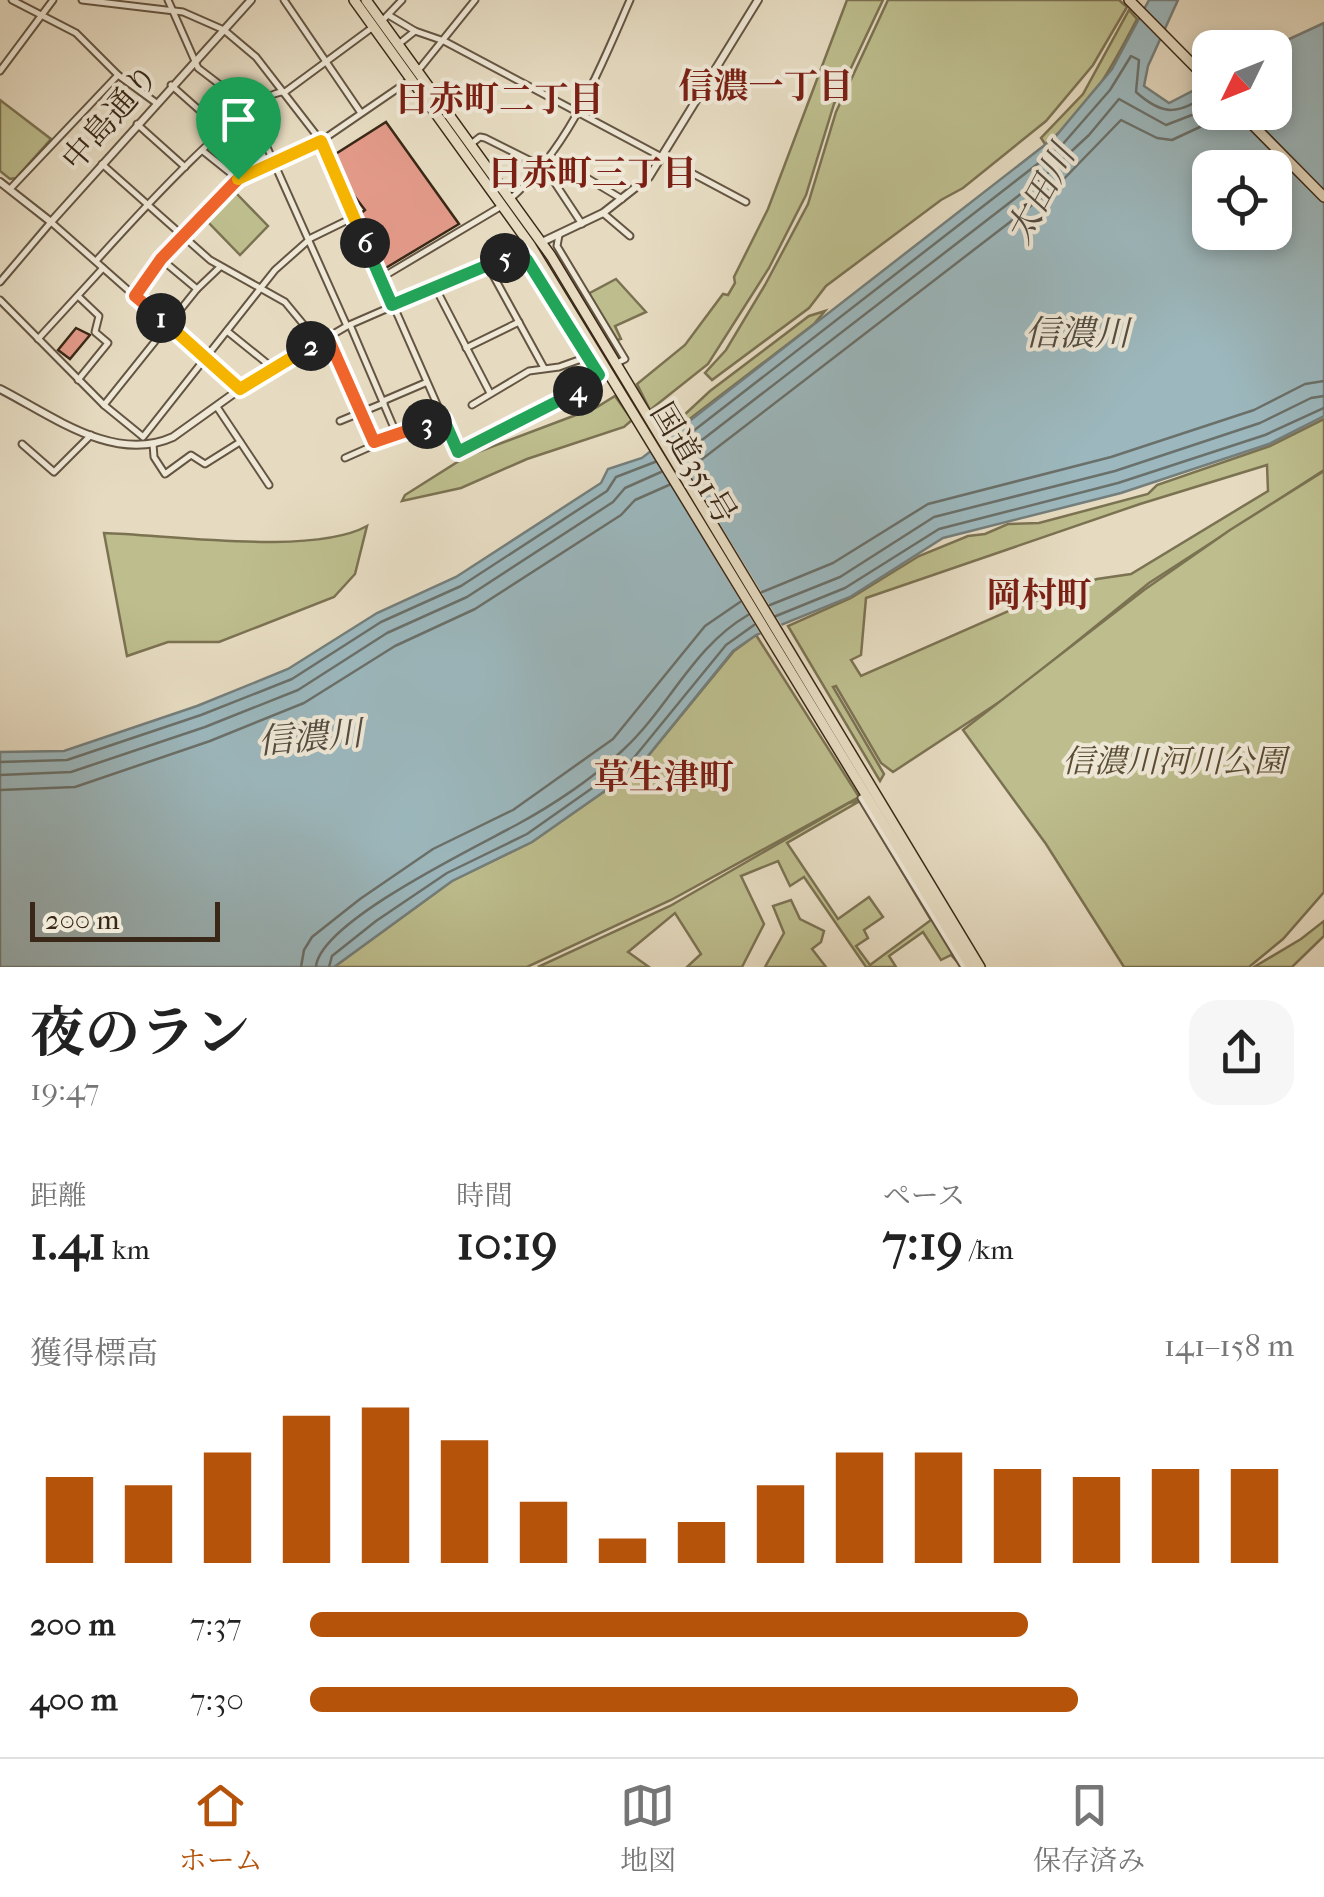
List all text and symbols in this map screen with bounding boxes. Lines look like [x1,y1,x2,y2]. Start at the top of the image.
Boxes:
north arrow [1192,30,1292,130]
map controls [1192,30,1292,250]
street label: 中島通り [54,57,166,178]
district label: 信濃一丁目 [678,66,854,107]
pin [196,77,281,180]
district label: 日赤町二丁目 [394,79,604,120]
icon: arrive [211,92,266,147]
water label: 太田川 [998,135,1085,250]
button: locate [1192,150,1292,250]
district label: 日赤町三丁目 [487,153,697,194]
pin: 6 [340,218,390,268]
text: 6 [357,226,373,259]
pin: 5 [480,233,530,283]
text: 5 [499,241,511,274]
pin: 1 [136,293,186,343]
text: 1 [156,301,166,334]
water label: 信濃川 [1024,313,1133,354]
pin: 2 [286,321,336,371]
text: 2 [304,329,318,362]
pin: 4 [553,366,603,416]
text: 4 [570,374,586,407]
street label: 国道351号 [643,396,744,530]
pin: 3 [402,399,452,449]
text: 3 [421,407,433,440]
district label: 岡村町 [986,575,1092,616]
water label: 信濃川 [256,712,368,762]
park label: 信濃川河川公園 [1062,743,1291,780]
district label: 草生津町 [594,757,734,798]
scale bar [30,897,220,941]
text: 200 m [45,903,120,936]
button: share [1189,1000,1294,1105]
text: 夜のラン [30,1001,250,1065]
text: 19:47 [30,1071,99,1108]
text: 距離 [30,1179,86,1212]
text: 時間 [456,1179,512,1212]
text: ペース [883,1179,965,1212]
text: 1.41 [30,1213,106,1272]
text: 10:19 [456,1213,558,1272]
text: 7:19 [883,1213,963,1272]
text: km [106,1233,150,1266]
text: /km [963,1233,1014,1266]
text: 141–158 m [1164,1327,1294,1364]
text: 獲得標高 [30,1335,158,1372]
text: 200 m [30,1606,115,1643]
text: 7:37 [190,1606,242,1643]
text: 400 m [30,1681,118,1718]
text: 7:30 [190,1681,244,1718]
tab: ホーム [179,1778,263,1878]
tab: 地図 [620,1778,676,1878]
tab: 保存済み [1033,1778,1145,1878]

